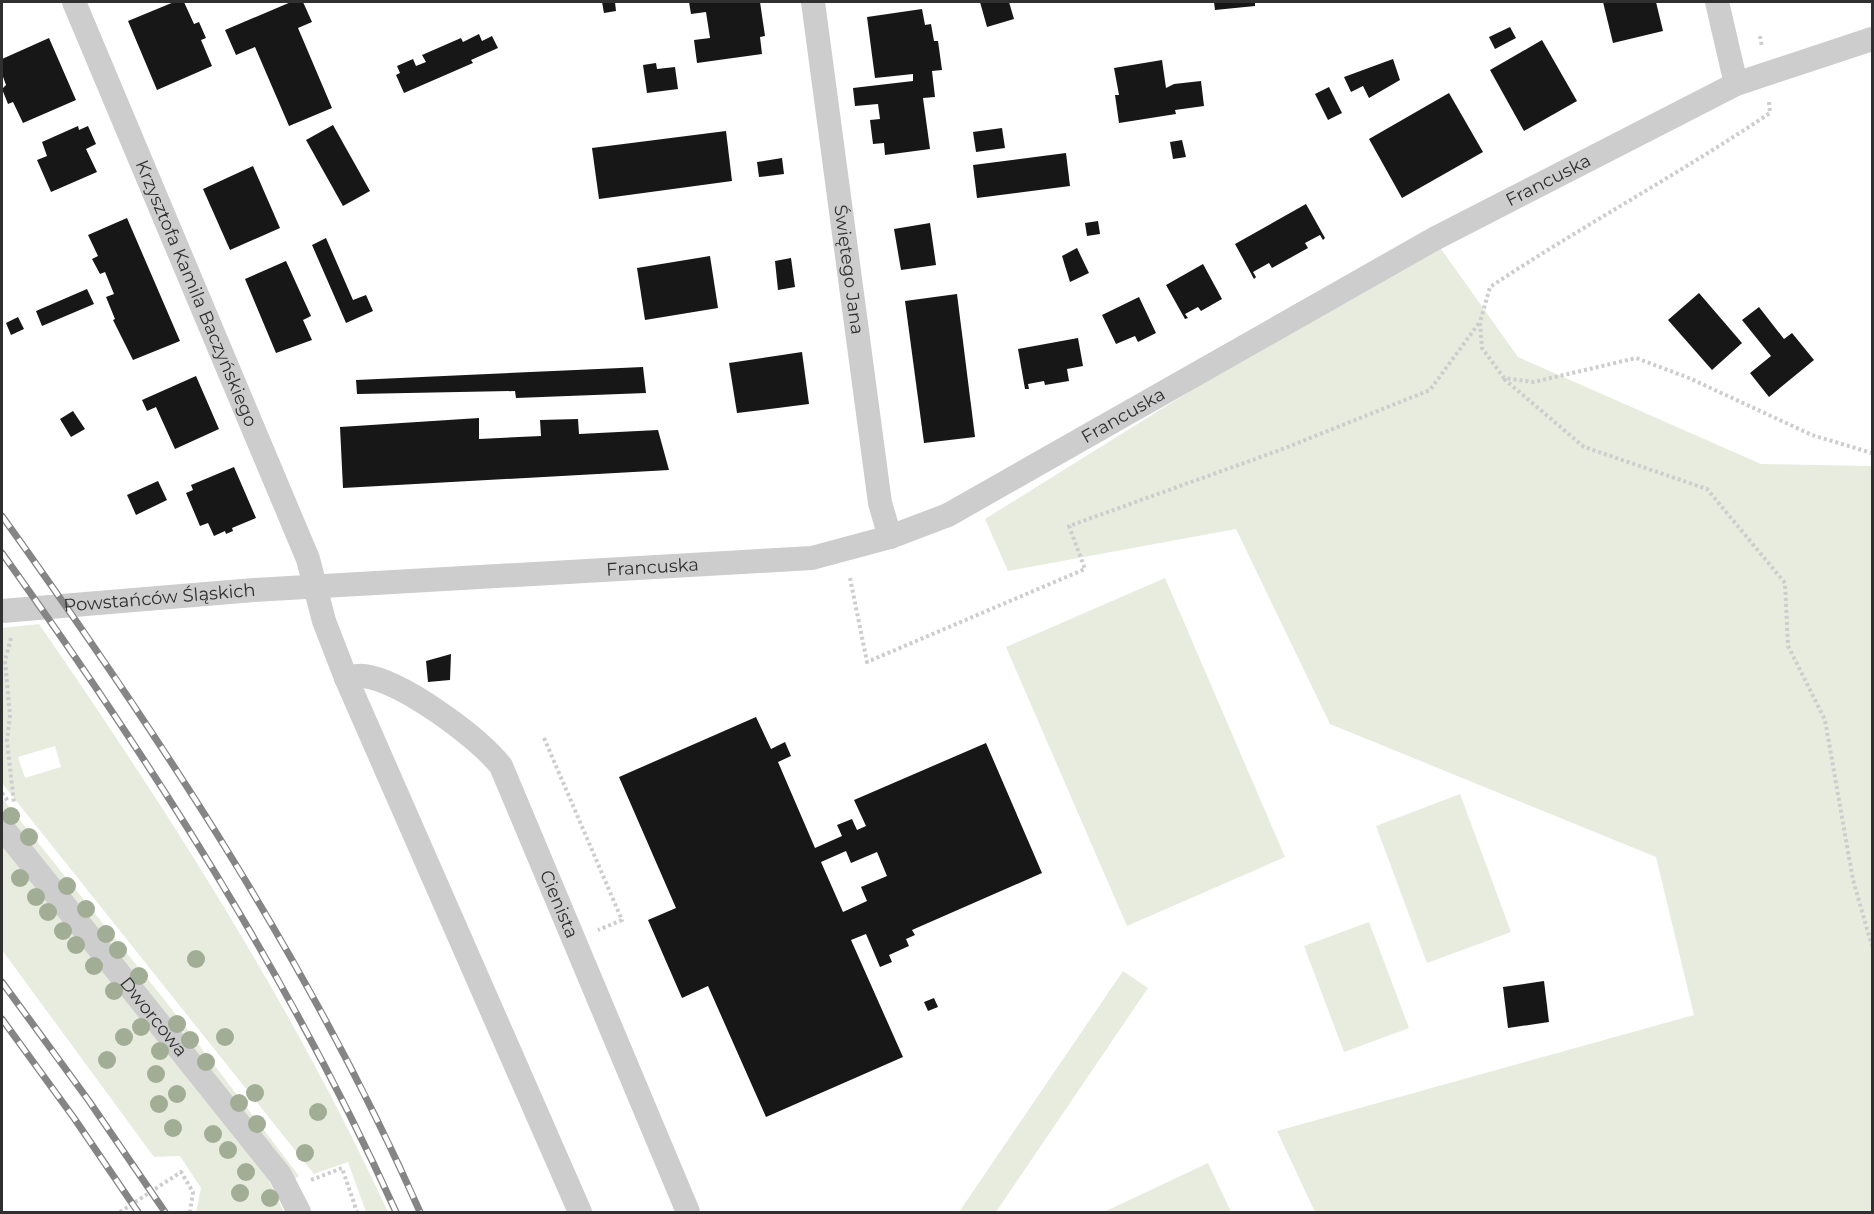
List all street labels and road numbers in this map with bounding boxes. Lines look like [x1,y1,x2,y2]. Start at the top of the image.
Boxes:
street label: Francuska [1502,149,1595,211]
street label: Krzysztofa Kamila Baczyńskiego [131,157,262,430]
street label: Świętego Jana [829,203,868,336]
street label: Francuska [1077,383,1169,448]
street label: Francuska [606,554,699,581]
street label: Powstańców Śląskich [63,579,256,617]
street label: Cienista [535,867,583,941]
street label: Dworcowa [115,973,192,1061]

